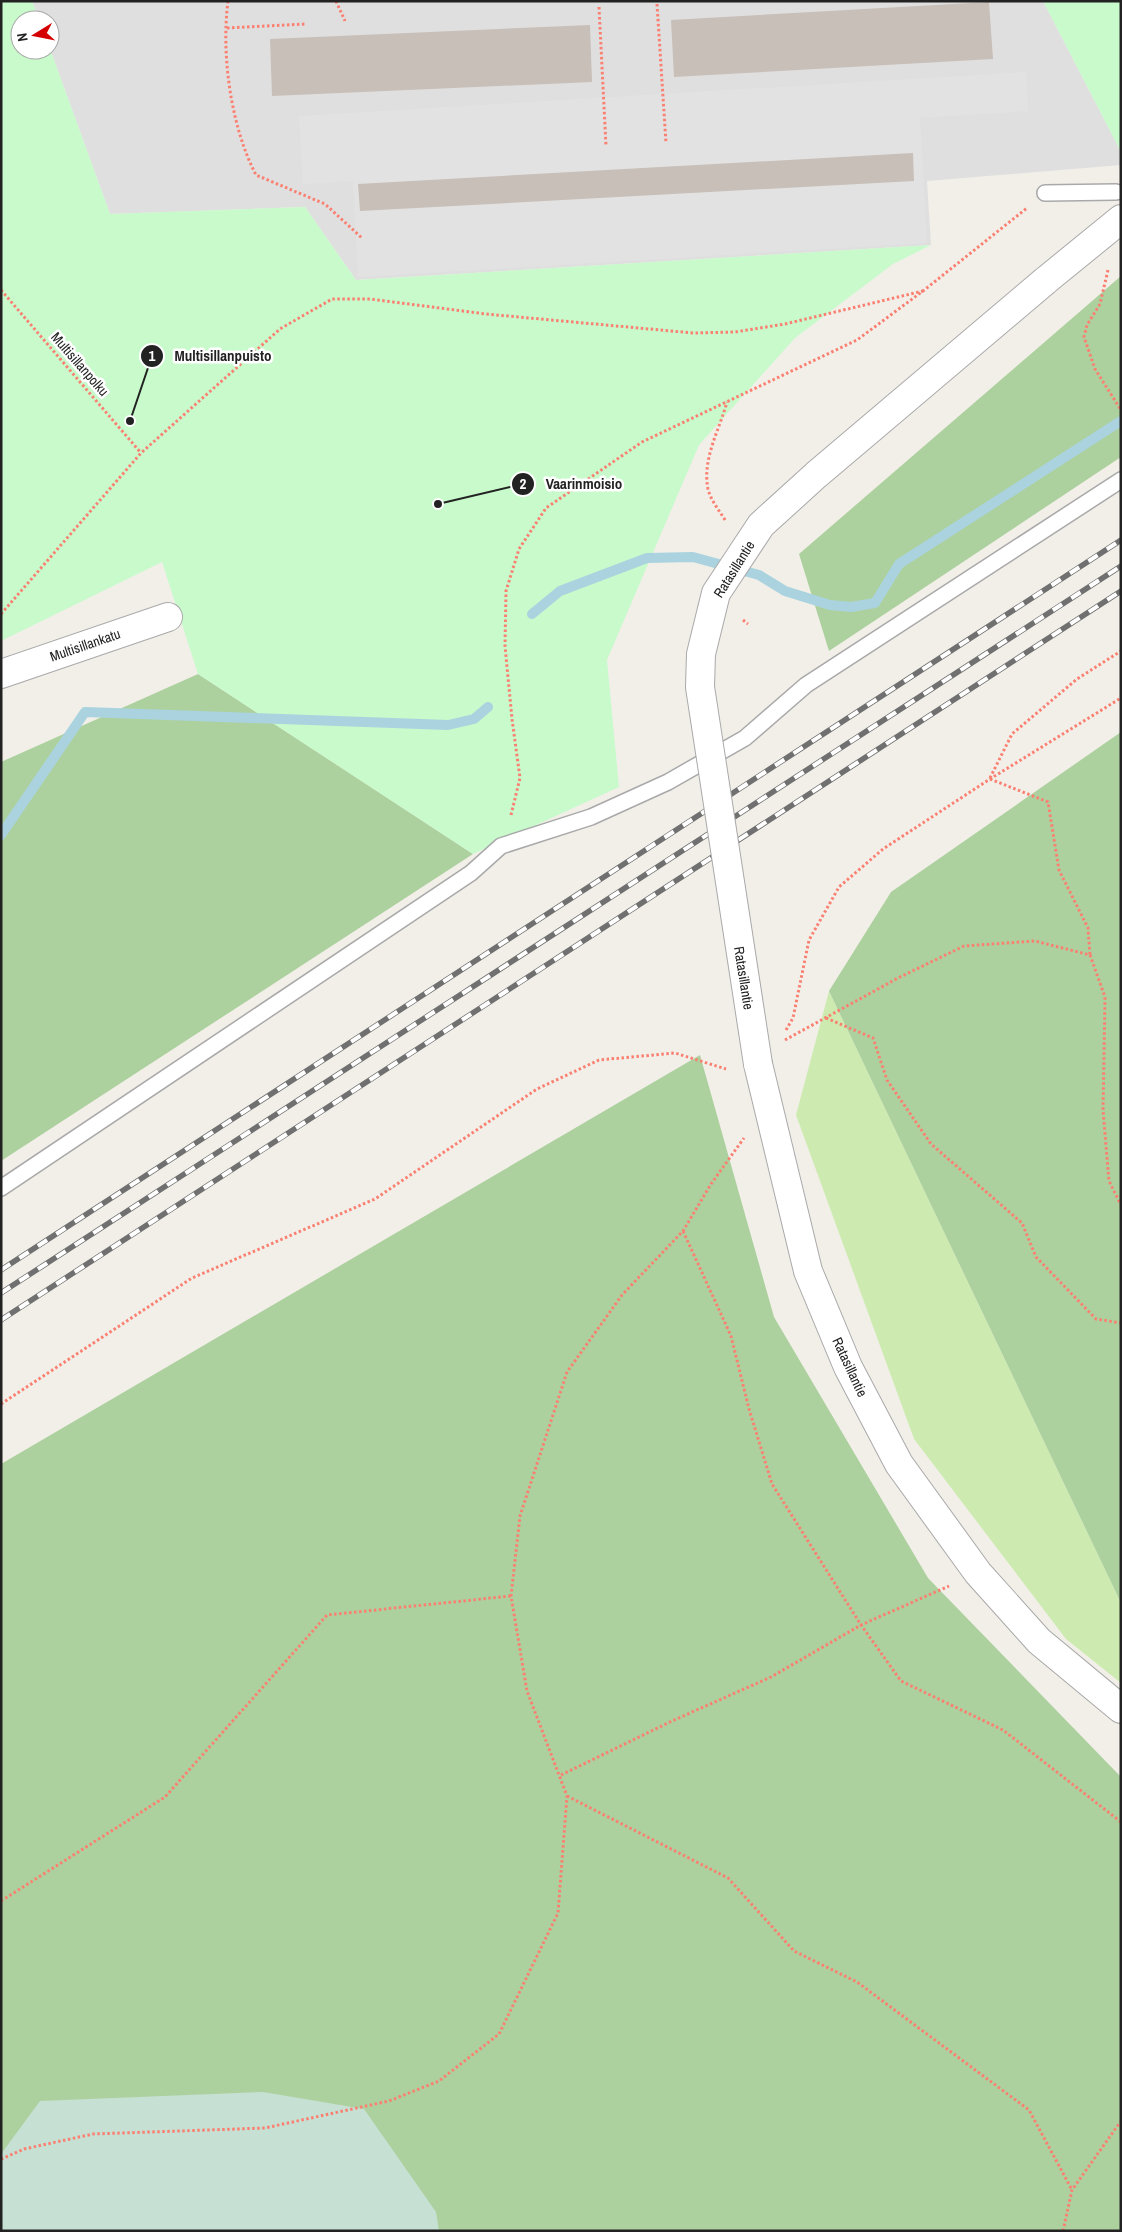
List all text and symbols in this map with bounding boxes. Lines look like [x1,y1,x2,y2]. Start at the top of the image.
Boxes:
north arrow [10,10,60,60]
text: N [13,32,32,43]
street label: Multisillanpolku [47,328,113,400]
callout: Multisillanpuisto [140,341,282,371]
text: 1 [149,345,156,366]
text: Multisillanpuisto [174,345,272,366]
callout: Vaarinmoisio [510,469,632,499]
text: 2 [520,473,527,494]
text: Vaarinmoisio [546,473,622,494]
street label: Ratasillantie [709,537,759,601]
street label: Multisillankatu [47,625,123,665]
street label: Ratasillantie [730,945,758,1011]
street label: Ratasillantie [828,1334,872,1400]

